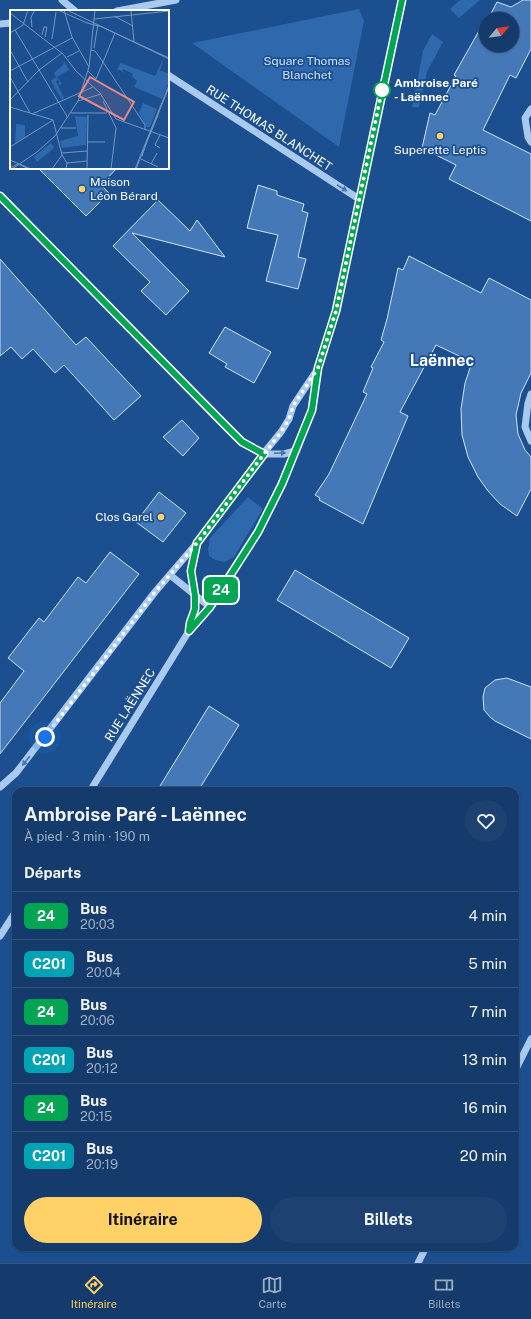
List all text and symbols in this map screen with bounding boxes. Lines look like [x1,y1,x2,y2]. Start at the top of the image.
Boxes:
inset map [10,10,169,169]
north arrow [479,12,519,52]
map controls [479,12,519,52]
park label: Square Thomas Blanchet [264,54,350,82]
place label: Ambroise Paré - Laënnec [394,76,478,104]
marker: Ambroise Paré - Laënnec [373,81,391,99]
street label: RUE THOMAS BLANCHET [204,82,334,174]
marker: Superette Leptis [435,131,445,141]
place label: Superette Leptis [394,143,486,157]
place label: Maison Léon Bérard [90,175,158,203]
marker: Maison Léon Bérard [77,184,87,194]
one-way arrow [337,184,347,192]
district label: Laënnec [410,351,474,370]
one-way arrow [274,450,286,457]
place label: Clos Garel [95,510,153,524]
marker: Clos Garel [156,512,166,522]
line badge: 24 [203,577,239,603]
text: 24 [212,582,230,598]
street label: RUE LAËNNEC [102,666,158,744]
your location [35,727,55,747]
one-way arrow [22,755,30,766]
button: heart [465,800,507,842]
text: Ambroise Paré - Laënnec [24,803,247,825]
text: À pied · 3 min · 190 m [24,829,150,844]
text: Départs [24,864,81,881]
text: Bus [80,900,107,917]
text: 4 min [468,907,507,924]
text: 24 [37,908,55,924]
text: 20:03 [80,917,115,932]
text: Bus [86,948,113,965]
text: 5 min [468,955,507,972]
text: C201 [32,956,66,972]
text: 20:04 [86,965,121,980]
text: Bus [80,996,107,1013]
text: 7 min [469,1003,507,1020]
text: 24 [37,1004,55,1020]
text: 20:06 [80,1013,115,1028]
text: Bus [86,1044,113,1061]
text: 13 min [462,1051,507,1068]
text: C201 [32,1052,66,1068]
text: 20:12 [86,1061,118,1076]
text: Bus [80,1092,107,1109]
text: 16 min [462,1099,507,1116]
text: 24 [37,1100,55,1116]
text: 20:15 [80,1109,112,1124]
text: Bus [86,1140,113,1157]
text: 20 min [460,1147,507,1164]
text: C201 [32,1148,66,1164]
text: 20:19 [86,1157,118,1172]
button: Itinéraire [24,1197,262,1243]
button: Billets [270,1197,507,1243]
tab: Itinéraire [71,1274,117,1310]
tab: Carte [258,1274,287,1310]
tab: Billets [428,1274,460,1310]

